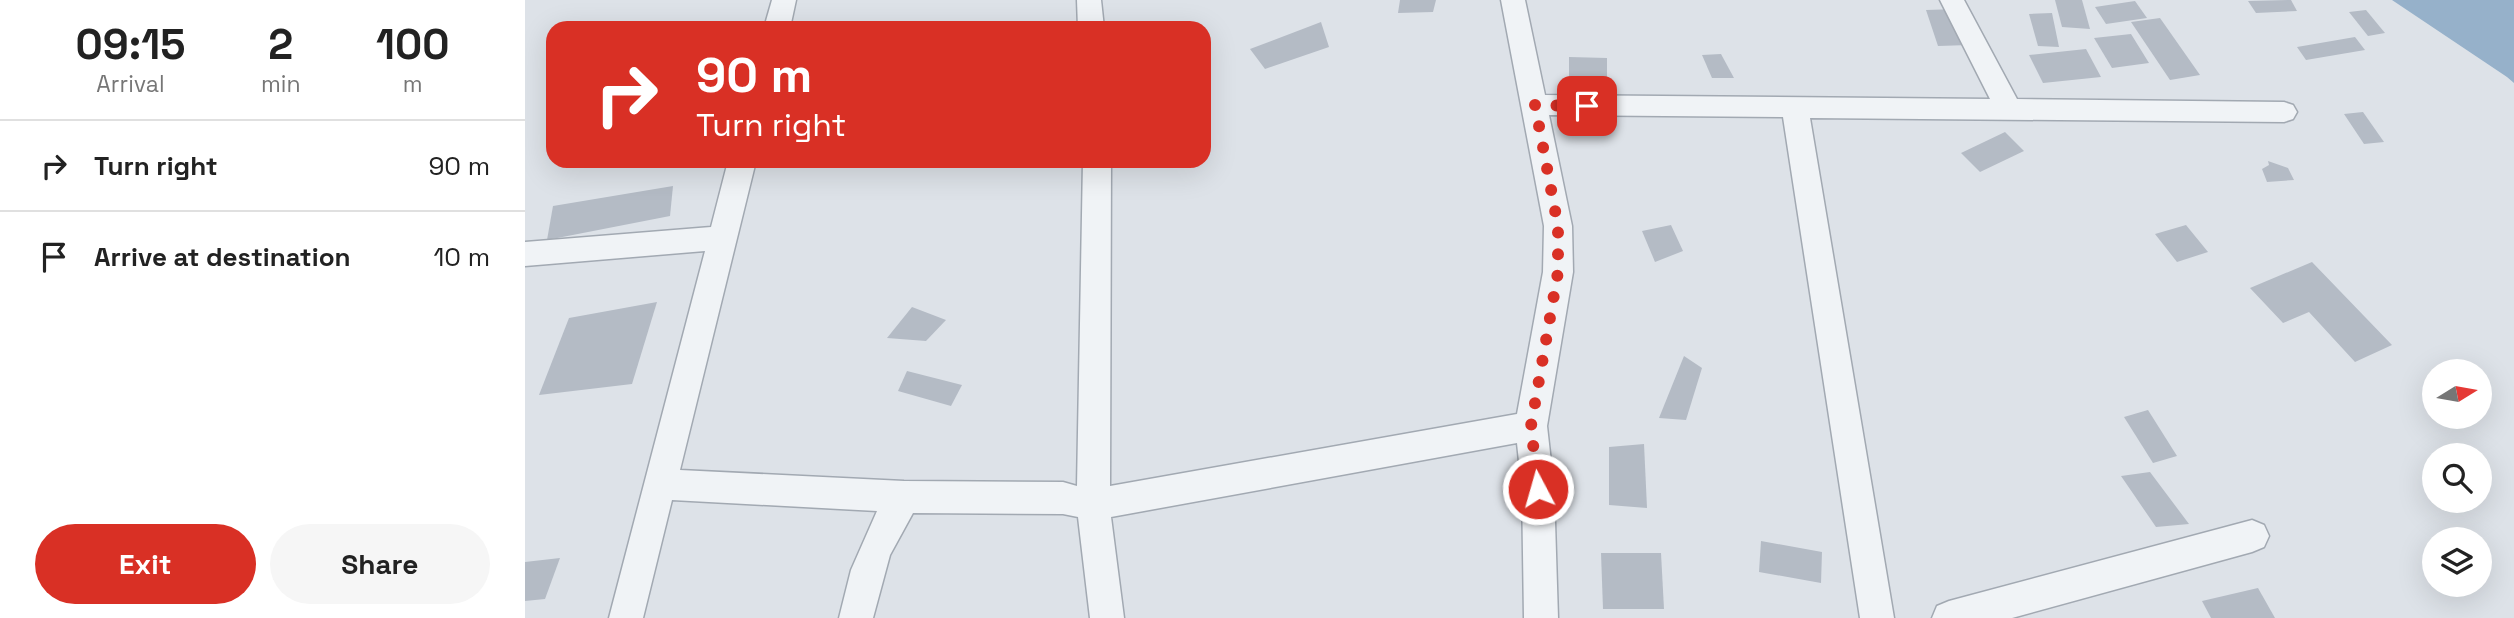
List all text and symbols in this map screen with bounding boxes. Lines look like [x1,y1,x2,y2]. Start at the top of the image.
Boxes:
text: 09:15 [76,18,185,71]
text: 2 [268,18,293,71]
text: 100 [376,18,449,71]
text: 90 m [696,44,812,106]
icon: right [581,49,672,140]
text: Arrival [96,69,165,99]
text: min [261,69,300,99]
text: m [403,69,423,99]
pin [1557,76,1617,136]
icon: arrive [1568,87,1606,125]
text: Turn right [696,105,846,145]
icon: right [35,147,73,185]
text: Turn right [94,149,218,183]
text: 90 m [428,149,490,183]
icon: arrive [35,238,73,276]
text: Arrive at destination [94,240,351,274]
text: 10 m [433,240,490,274]
north arrow [2422,359,2492,429]
map controls [2422,359,2492,597]
button: search [2422,443,2492,513]
position arrow [1501,452,1575,526]
button: Exit [35,524,256,604]
button: Share [270,524,490,604]
button: layers [2422,527,2492,597]

